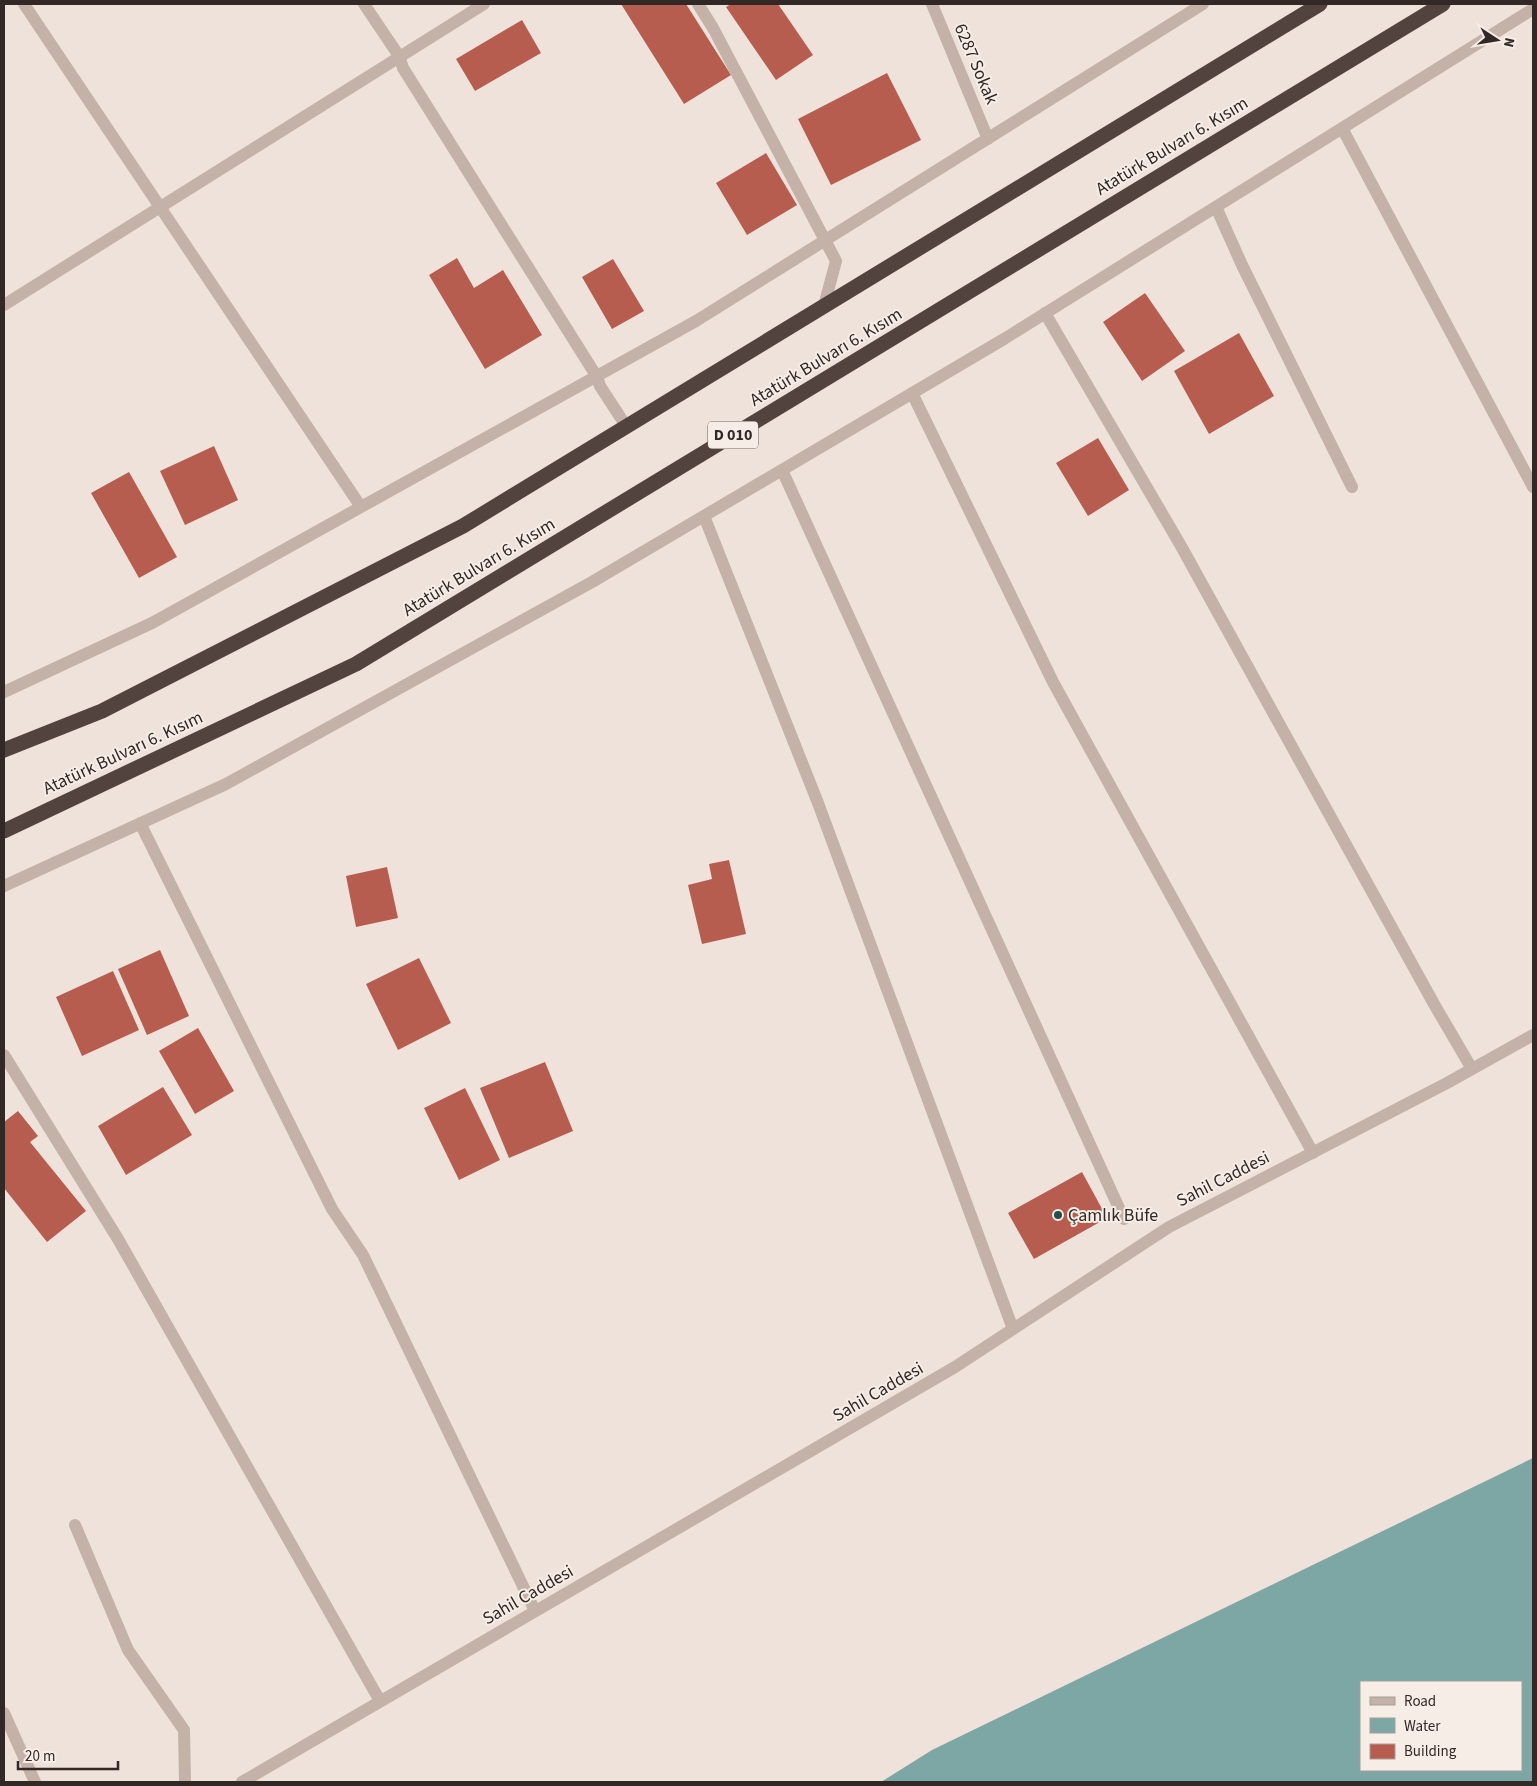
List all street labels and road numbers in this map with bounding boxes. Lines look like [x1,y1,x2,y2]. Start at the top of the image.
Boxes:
street label: 6287 Sokak [948,20,1004,108]
street label: Atatürk Bulvarı 6. Kısım [1091,91,1253,201]
street label: Atatürk Bulvarı 6. Kısım [745,302,907,412]
road number: D 010 [708,422,758,448]
street label: Atatürk Bulvarı 6. Kısım [398,512,560,622]
street label: Atatürk Bulvarı 6. Kısım [39,705,207,801]
street label: Sahil Caddesi [1172,1145,1274,1213]
street label: Sahil Caddesi [828,1356,928,1428]
street label: Sahil Caddesi [478,1559,578,1631]

